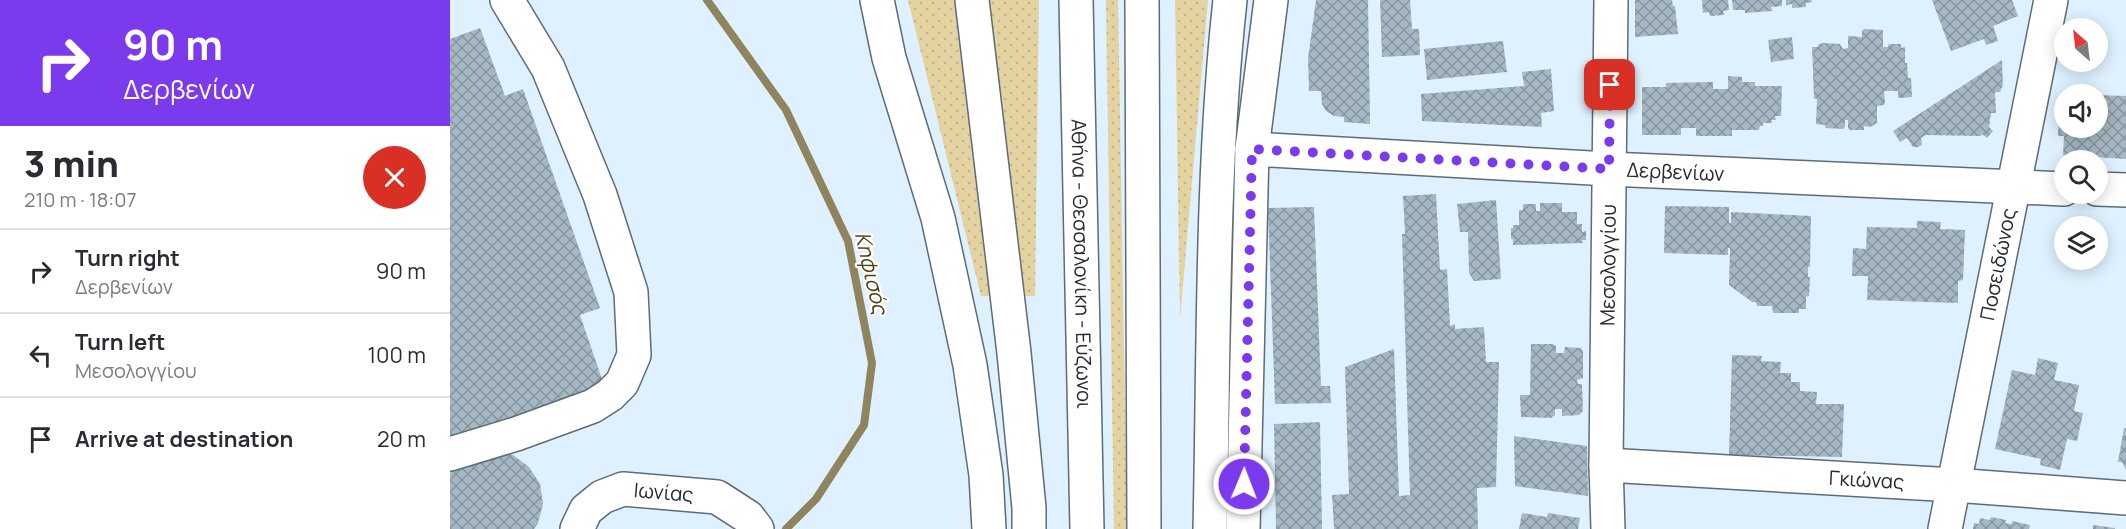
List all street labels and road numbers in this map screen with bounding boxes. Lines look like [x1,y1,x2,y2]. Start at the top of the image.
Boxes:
street label: Αθήνα - Θεσσαλονίκη - Εύζωνοι [1065,119,1099,409]
street label: Δερβενίων [1626,156,1725,187]
street label: Μεσολογγίου [1593,204,1622,326]
street label: Ποσειδώνος [1973,206,2022,323]
street label: Γκιώνας [1828,464,1905,495]
street label: Ιωνίας [633,476,695,508]

